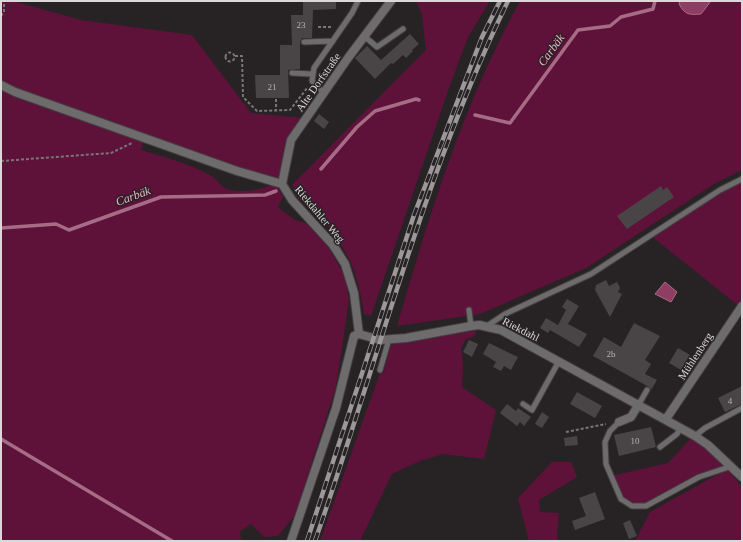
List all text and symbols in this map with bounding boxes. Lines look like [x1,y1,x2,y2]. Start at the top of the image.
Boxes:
house number: 23 [297,20,306,30]
water label: Carbäk [535,31,568,69]
street label: Alte Dorfstraße [293,50,343,114]
house number: 21 [268,82,277,92]
water label: Carbäk [114,183,153,209]
street label: Riekdahler Weg [293,183,348,245]
street label: Riekdahl [501,315,541,343]
street label: Mühlenberg [675,330,715,382]
house number: 2b [607,349,616,359]
house number: 4 [728,396,733,406]
house number: 10 [631,436,640,446]

